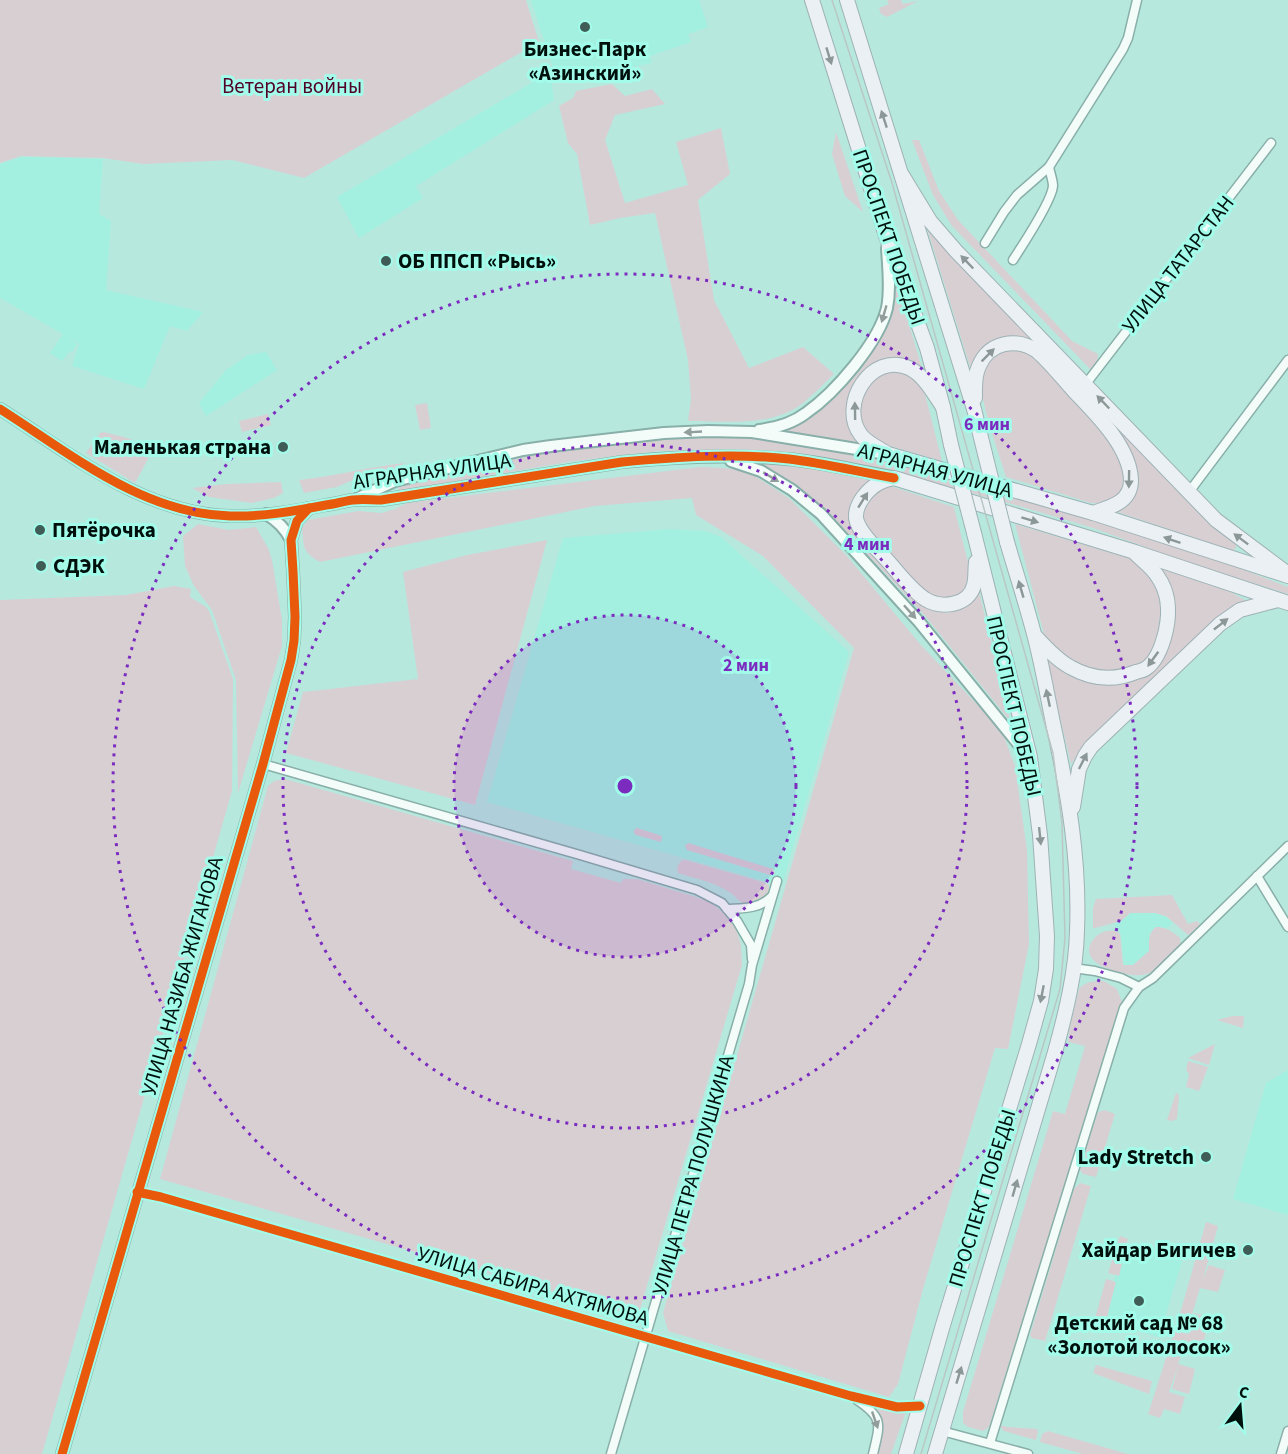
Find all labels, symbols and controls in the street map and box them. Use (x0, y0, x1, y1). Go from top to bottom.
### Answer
marker: Бизнес-Парк «Азинский» (578, 20, 592, 34)
place label: Бизнес-Парк «Азинский» (524, 34, 647, 88)
one-way arrow (825, 47, 835, 65)
park label: Ветеран войны (222, 71, 362, 101)
one-way arrow (879, 110, 888, 128)
street label: ПРОСПЕКТ ПОБЕДЫ (845, 145, 933, 329)
street label: УЛИЦА ТАТАРСТАН (1115, 189, 1241, 339)
place label: ОБ ППСП «Рысь» (398, 246, 556, 276)
marker: ОБ ППСП «Рысь» (379, 254, 393, 268)
one-way arrow (960, 255, 974, 270)
one-way arrow (879, 305, 888, 323)
one-way arrow (981, 348, 995, 362)
one-way arrow (1096, 396, 1110, 410)
one-way arrow (850, 401, 860, 420)
text: 6 мин (964, 412, 1010, 437)
one-way arrow (684, 427, 703, 436)
place label: Маленькая страна (94, 432, 271, 462)
street label: АГРАРНАЯ УЛИЦА (854, 435, 1016, 505)
marker: Маленькая страна (276, 440, 290, 454)
street label: АГРАРНАЯ УЛИЦА (351, 445, 513, 497)
one-way arrow (1124, 470, 1133, 489)
one-way arrow (763, 472, 780, 482)
one-way arrow (857, 492, 868, 509)
place label: Пятёрочка (52, 515, 156, 545)
one-way arrow (1021, 516, 1039, 525)
marker: Пятёрочка (33, 523, 47, 537)
text: 4 мин (844, 532, 890, 557)
one-way arrow (1234, 533, 1250, 545)
one-way arrow (1163, 534, 1181, 544)
place label: СДЭК (53, 551, 106, 581)
marker: СДЭК (34, 559, 48, 573)
one-way arrow (1016, 580, 1025, 598)
one-way arrow (903, 604, 916, 619)
street label: ПРОСПЕКТ ПОБЕДЫ (979, 613, 1049, 799)
one-way arrow (1213, 617, 1229, 630)
one-way arrow (1147, 650, 1159, 666)
text: 2 мин (723, 653, 769, 678)
one-way arrow (1043, 689, 1052, 708)
one-way arrow (1079, 752, 1088, 769)
centre of rings (615, 776, 635, 796)
one-way arrow (1035, 827, 1045, 846)
street label: УЛИЦА НАЗИБА ЖИГАНОВА (134, 853, 231, 1099)
one-way arrow (1037, 985, 1046, 1004)
street label: УЛИЦА ПЕТРА ПОЛУШКИНА (644, 1051, 742, 1299)
street label: ПРОСПЕКТ ПОБЕДЫ (941, 1105, 1023, 1291)
place label: Lady Stretch (1077, 1142, 1194, 1172)
marker: Lady Stretch (1199, 1150, 1213, 1164)
one-way arrow (1011, 1179, 1020, 1197)
place label: Хайдар Бигичев (1082, 1235, 1236, 1265)
street label: УЛИЦА САБИРА АХТЯМОВА (414, 1239, 653, 1334)
marker: Хайдар Бигичев (1241, 1243, 1255, 1257)
marker: Детский сад № 68 «Золотой колосок» (1132, 1294, 1146, 1308)
place label: Детский сад № 68 «Золотой колосок» (1048, 1308, 1230, 1362)
one-way arrow (954, 1366, 964, 1384)
north arrow (1210, 1376, 1270, 1436)
text: С (1236, 1381, 1251, 1404)
one-way arrow (871, 1411, 880, 1429)

